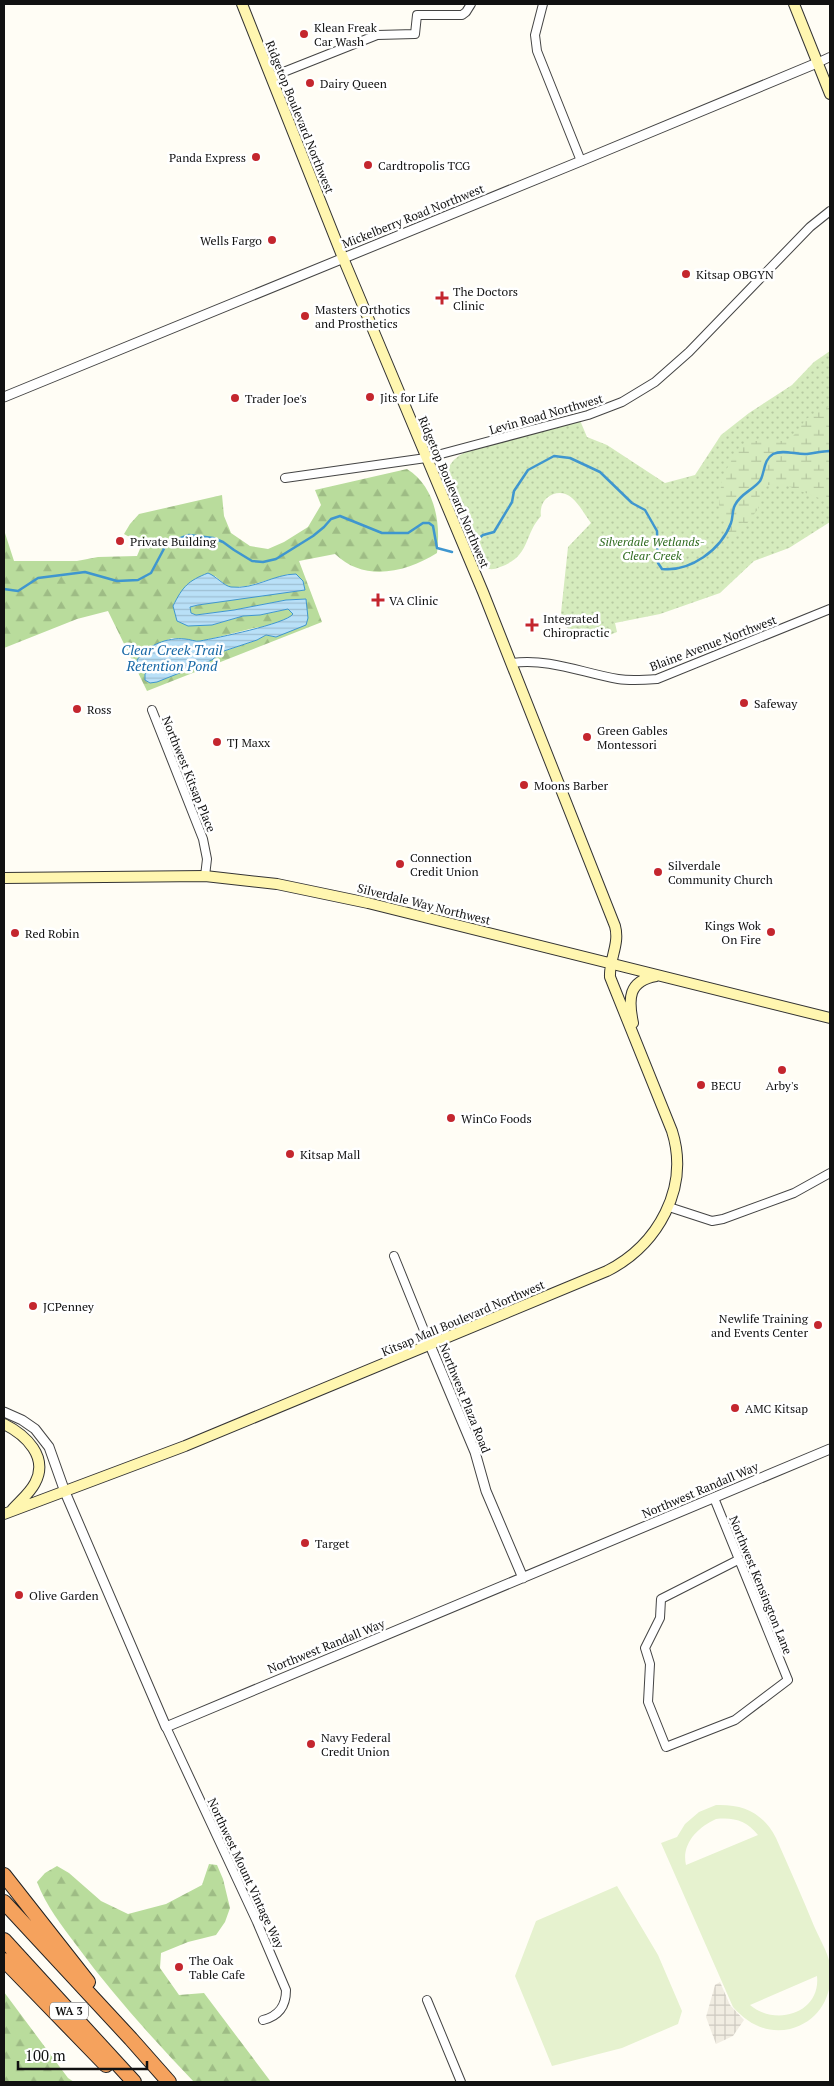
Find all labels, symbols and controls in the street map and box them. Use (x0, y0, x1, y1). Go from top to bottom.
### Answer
place label: Klean Freak Car Wash (314, 20, 378, 49)
marker: Klean Freak Car Wash (298, 28, 310, 40)
street label: Ridgetop Boulevard Northwest (262, 38, 338, 196)
place label: Dairy Queen (320, 76, 387, 91)
marker: Dairy Queen (304, 77, 316, 89)
place label: Panda Express (169, 150, 246, 165)
marker: Panda Express (250, 151, 262, 163)
place label: Cardtropolis TCG (378, 158, 471, 173)
marker: Cardtropolis TCG (362, 159, 374, 171)
street label: Mickelberry Road Northwest (340, 180, 487, 251)
place label: Wells Fargo (200, 233, 262, 248)
marker: Wells Fargo (266, 234, 278, 246)
place label: Kitsap OBGYN (696, 267, 774, 282)
marker: Kitsap OBGYN (680, 268, 692, 280)
place label: The Doctors Clinic (453, 284, 518, 313)
marker: The Doctors Clinic (435, 291, 449, 305)
place label: Masters Orthotics and Prosthetics (315, 302, 410, 331)
marker: Masters Orthotics and Prosthetics (299, 310, 311, 322)
place label: Jits for Life (380, 390, 438, 405)
street label: Levin Road Northwest (487, 390, 605, 437)
place label: Trader Joe's (245, 391, 307, 406)
marker: Jits for Life (364, 391, 376, 403)
marker: Trader Joe's (229, 392, 241, 404)
street label: Ridgetop Boulevard Northwest (415, 414, 493, 571)
place label: Private Building (130, 534, 217, 549)
park label: Silverdale Wetlands- Clear Creek (599, 534, 705, 563)
marker: Private Building (114, 535, 126, 547)
marker: VA Clinic (371, 593, 385, 607)
place label: VA Clinic (389, 593, 439, 608)
place label: Integrated Chiropractic (543, 611, 610, 640)
street label: Blaine Avenue Northwest (648, 612, 779, 674)
marker: Integrated Chiropractic (525, 618, 539, 632)
water label: Clear Creek Trail Retention Pond (121, 640, 223, 675)
place label: Safeway (754, 696, 798, 711)
marker: Safeway (738, 697, 750, 709)
place label: Ross (87, 702, 111, 717)
marker: Ross (71, 703, 83, 715)
street label: Northwest Kitsap Place (159, 714, 219, 834)
place label: Green Gables Montessori (597, 723, 668, 752)
marker: Green Gables Montessori (581, 731, 593, 743)
place label: TJ Maxx (227, 735, 271, 750)
marker: TJ Maxx (211, 736, 223, 748)
place label: Moons Barber (534, 778, 609, 793)
marker: Moons Barber (518, 779, 530, 791)
place label: Connection Credit Union (410, 850, 479, 879)
marker: Connection Credit Union (394, 858, 406, 870)
place label: Silverdale Community Church (668, 858, 773, 887)
marker: Silverdale Community Church (652, 866, 664, 878)
street label: Silverdale Way Northwest (356, 880, 493, 928)
place label: Kings Wok On Fire (705, 918, 762, 947)
place label: Red Robin (25, 926, 79, 941)
marker: Kings Wok On Fire (765, 926, 777, 938)
marker: Red Robin (9, 927, 21, 939)
marker: Arby's (776, 1064, 788, 1076)
place label: BECU (711, 1078, 741, 1093)
place label: Arby's (766, 1078, 798, 1093)
marker: BECU (695, 1079, 707, 1091)
place label: WinCo Foods (461, 1111, 532, 1126)
marker: WinCo Foods (445, 1112, 457, 1124)
place label: Kitsap Mall (300, 1147, 361, 1162)
marker: Kitsap Mall (284, 1148, 296, 1160)
street label: Kitsap Mall Boulevard Northwest (379, 1277, 547, 1359)
place label: JCPenney (43, 1299, 95, 1314)
marker: JCPenney (27, 1300, 39, 1312)
place label: Newlife Training and Events Center (711, 1311, 809, 1340)
marker: Newlife Training and Events Center (812, 1319, 824, 1331)
street label: Northwest Plaza Road (436, 1341, 494, 1455)
place label: AMC Kitsap (745, 1401, 808, 1416)
marker: AMC Kitsap (729, 1402, 741, 1414)
street label: Northwest Randall Way (640, 1458, 761, 1521)
street label: Northwest Kensington Lane (726, 1513, 796, 1657)
place label: Target (315, 1536, 350, 1551)
marker: Target (299, 1537, 311, 1549)
place label: Olive Garden (29, 1588, 99, 1603)
marker: Olive Garden (13, 1589, 25, 1601)
street label: Northwest Randall Way (265, 1615, 388, 1676)
place label: Navy Federal Credit Union (321, 1730, 391, 1759)
marker: Navy Federal Credit Union (305, 1738, 317, 1750)
street label: Northwest Mount Vintage Way (205, 1795, 288, 1951)
place label: The Oak Table Cafe (189, 1953, 245, 1982)
marker: The Oak Table Cafe (173, 1961, 185, 1973)
road number: WA 3 (50, 2002, 88, 2020)
scale bar (18, 2038, 146, 2070)
text: 100 m (25, 2045, 66, 2065)

